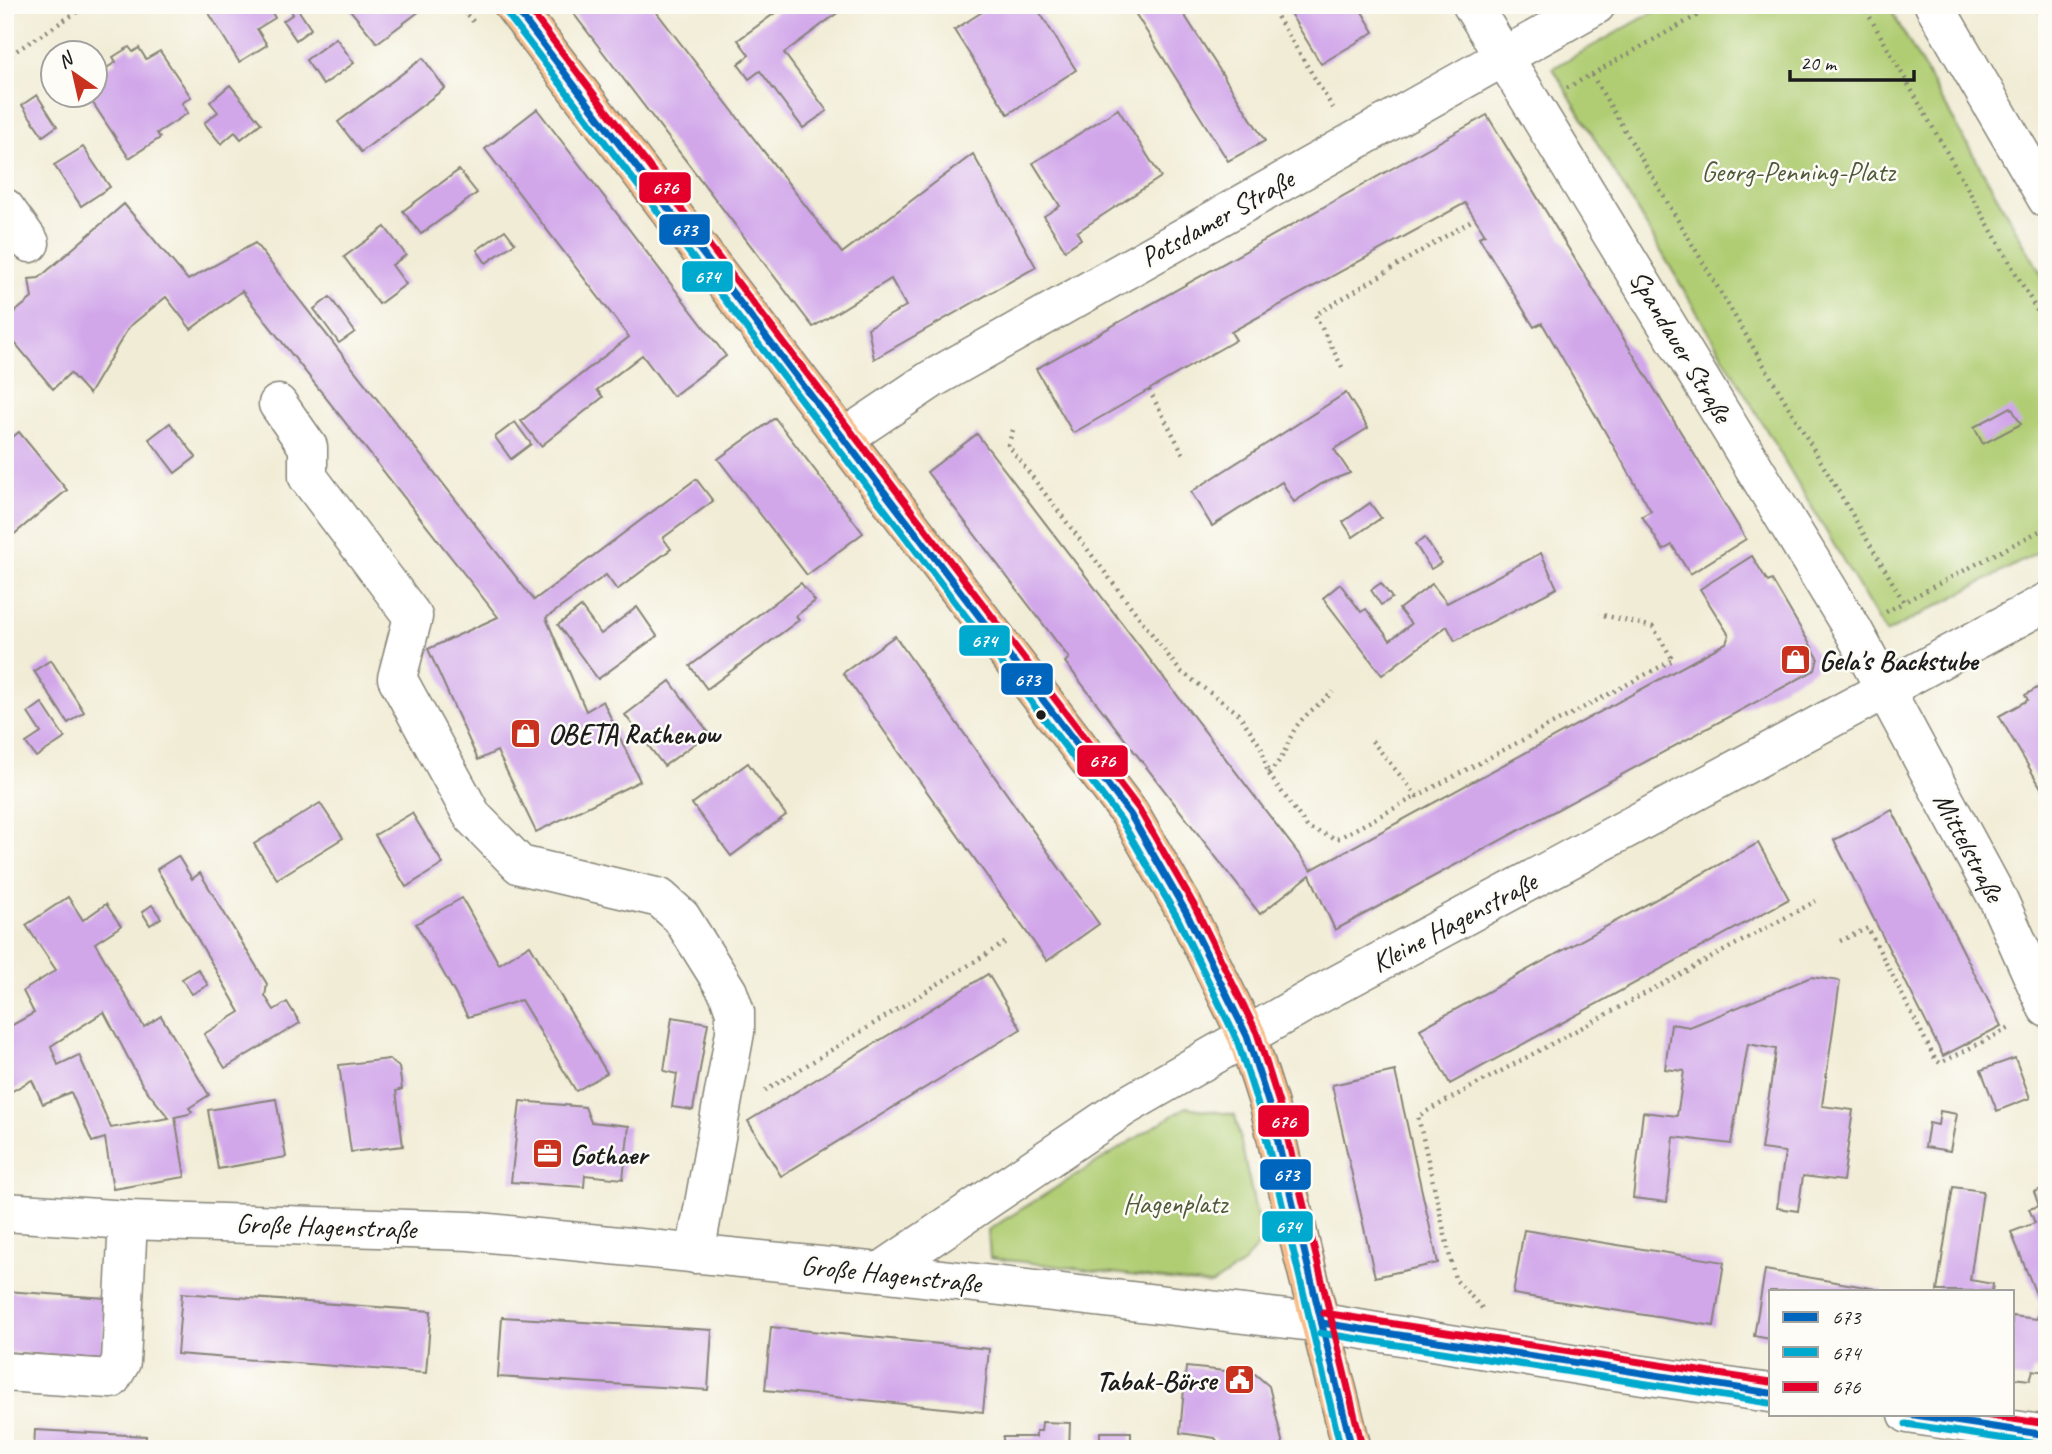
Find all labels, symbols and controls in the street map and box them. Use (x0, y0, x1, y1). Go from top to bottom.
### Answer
north arrow (38, 38, 108, 108)
scale bar (1790, 38, 1914, 82)
text: N (53, 46, 79, 74)
text: 20 m (1800, 50, 1838, 76)
park label: Georg-Penning-Platz (1701, 154, 1897, 189)
street label: Potsdamer Straße (1134, 161, 1301, 275)
line badge: 676 (638, 171, 692, 204)
text: 676 (652, 176, 680, 200)
line badge: 673 (658, 213, 711, 246)
text: 673 (671, 218, 699, 242)
line badge: 674 (681, 260, 734, 293)
street label: Spandauer Straße (1622, 263, 1741, 430)
text: 674 (694, 265, 722, 289)
line badge: 674 (958, 624, 1011, 657)
text: 674 (971, 629, 999, 653)
shop icon: Gela's Backstube (1779, 643, 1813, 677)
place label: Gela's Backstube (1819, 643, 1980, 678)
line badge: 673 (1000, 662, 1054, 696)
text: 673 (1014, 668, 1042, 692)
unlabelled marker (1034, 708, 1048, 722)
shop icon: OBETA Rathenow (508, 716, 542, 750)
place label: OBETA Rathenow (548, 716, 722, 751)
line badge: 676 (1076, 744, 1129, 778)
text: 676 (1089, 749, 1117, 773)
street label: Mittelstraße (1926, 786, 2013, 909)
street label: Kleine Hagenstraße (1365, 863, 1544, 980)
line badge: 676 (1257, 1104, 1310, 1138)
text: 676 (1270, 1110, 1298, 1134)
office icon: Gothaer (530, 1137, 564, 1171)
place label: Gothaer (570, 1137, 650, 1172)
line badge: 673 (1259, 1158, 1312, 1191)
text: 673 (1273, 1163, 1301, 1187)
park label: Hagenplatz (1123, 1186, 1229, 1221)
street label: Große Hagenstraße (235, 1205, 419, 1247)
line badge: 674 (1261, 1210, 1314, 1243)
text: 674 (1275, 1215, 1303, 1239)
street label: Große Hagenstraße (799, 1247, 985, 1301)
legend (1769, 1290, 2014, 1416)
text: 673 (1832, 1304, 1862, 1330)
text: 674 (1832, 1340, 1863, 1366)
place label: Tabak-Börse (1096, 1363, 1219, 1398)
public building icon: Tabak-Börse (1222, 1363, 1256, 1397)
text: 676 (1832, 1374, 1861, 1400)

